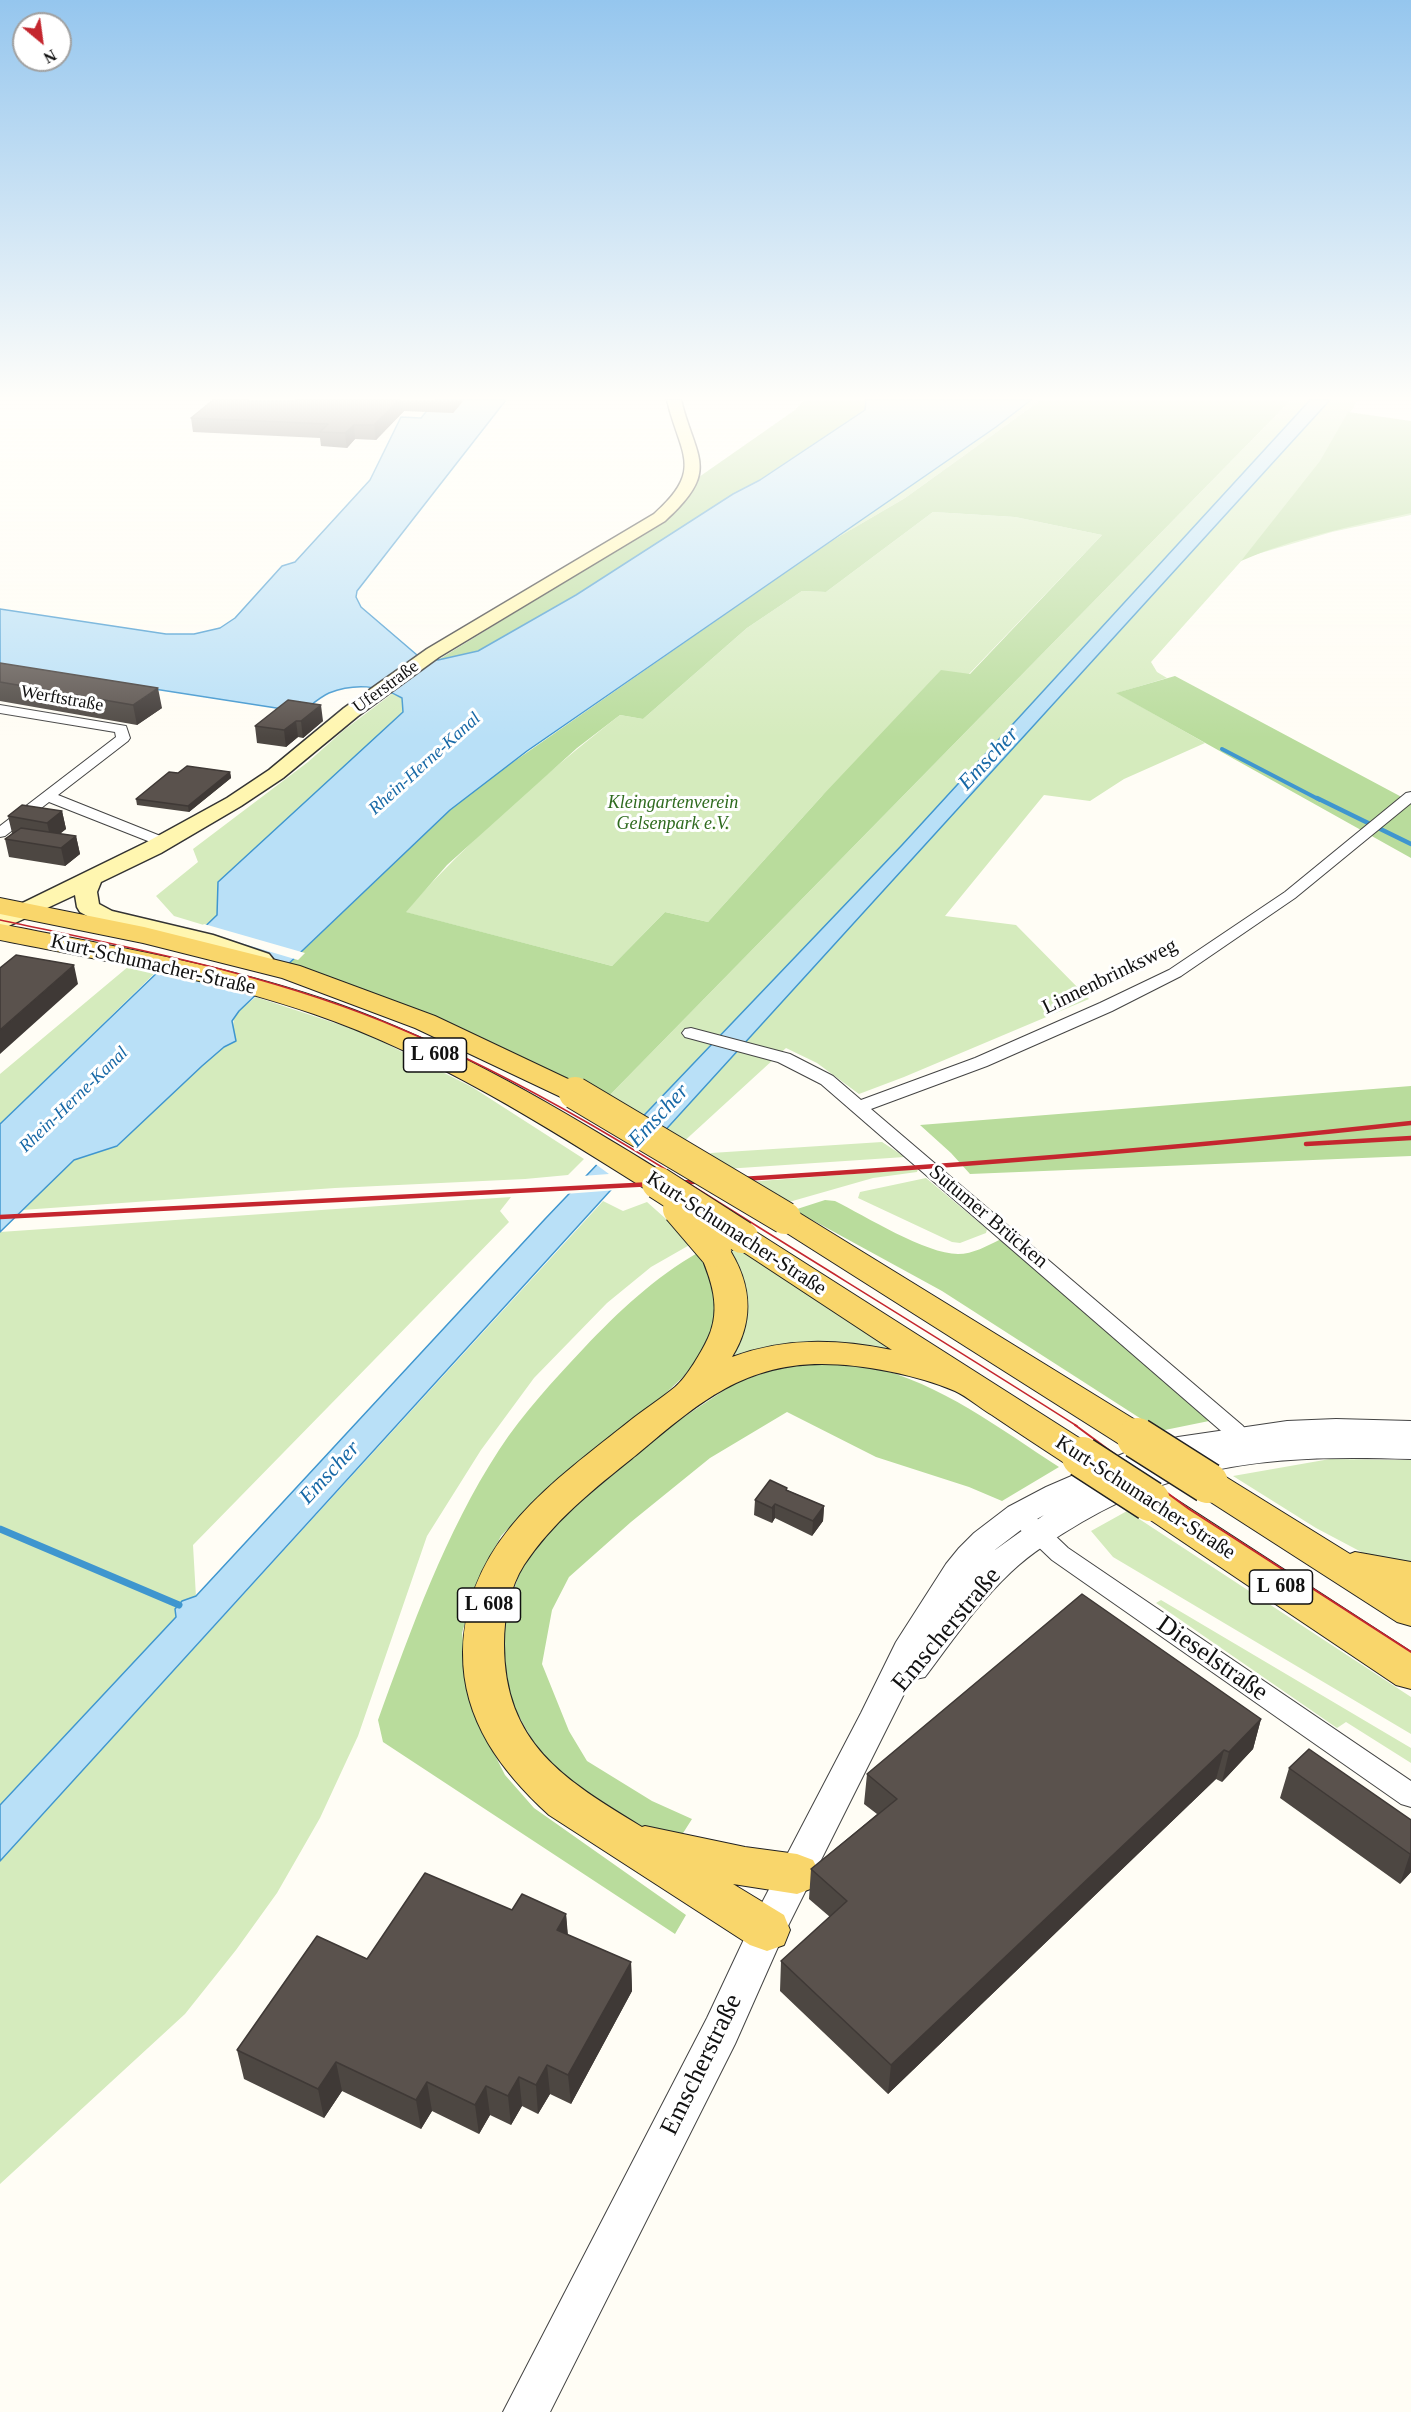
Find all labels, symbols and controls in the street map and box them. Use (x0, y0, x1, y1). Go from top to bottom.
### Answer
north arrow (12, 12, 72, 72)
text: N (41, 46, 59, 67)
street label: Uferstraße (349, 656, 423, 718)
street label: Werftstraße (19, 681, 105, 717)
water label: Rhein-Herne-Kanal (365, 708, 485, 820)
water label: Emscher (953, 722, 1025, 796)
park label: Kleingartenverein Gelsenpark e.V. (608, 792, 738, 834)
street label: Kurt-Schumacher-Straße (48, 929, 258, 1001)
street label: Linnenbrinksweg (1038, 933, 1182, 1021)
road number: L 608 (404, 1038, 466, 1072)
water label: Rhein-Herne-Kanal (15, 1043, 133, 1157)
water label: Emscher (623, 1079, 695, 1153)
street label: Sutumer Brücken (923, 1160, 1053, 1274)
street label: Kurt-Schumacher-Straße (641, 1166, 831, 1302)
street label: Kurt-Schumacher-Straße (1050, 1430, 1240, 1566)
water label: Emscher (294, 1436, 366, 1510)
street label: Emscherstraße (886, 1561, 1008, 1699)
road number: L 608 (1250, 1570, 1312, 1604)
road number: L 608 (458, 1588, 520, 1622)
street label: Dieselstraße (1150, 1609, 1274, 1709)
street label: Emscherstraße (654, 1989, 750, 2141)

